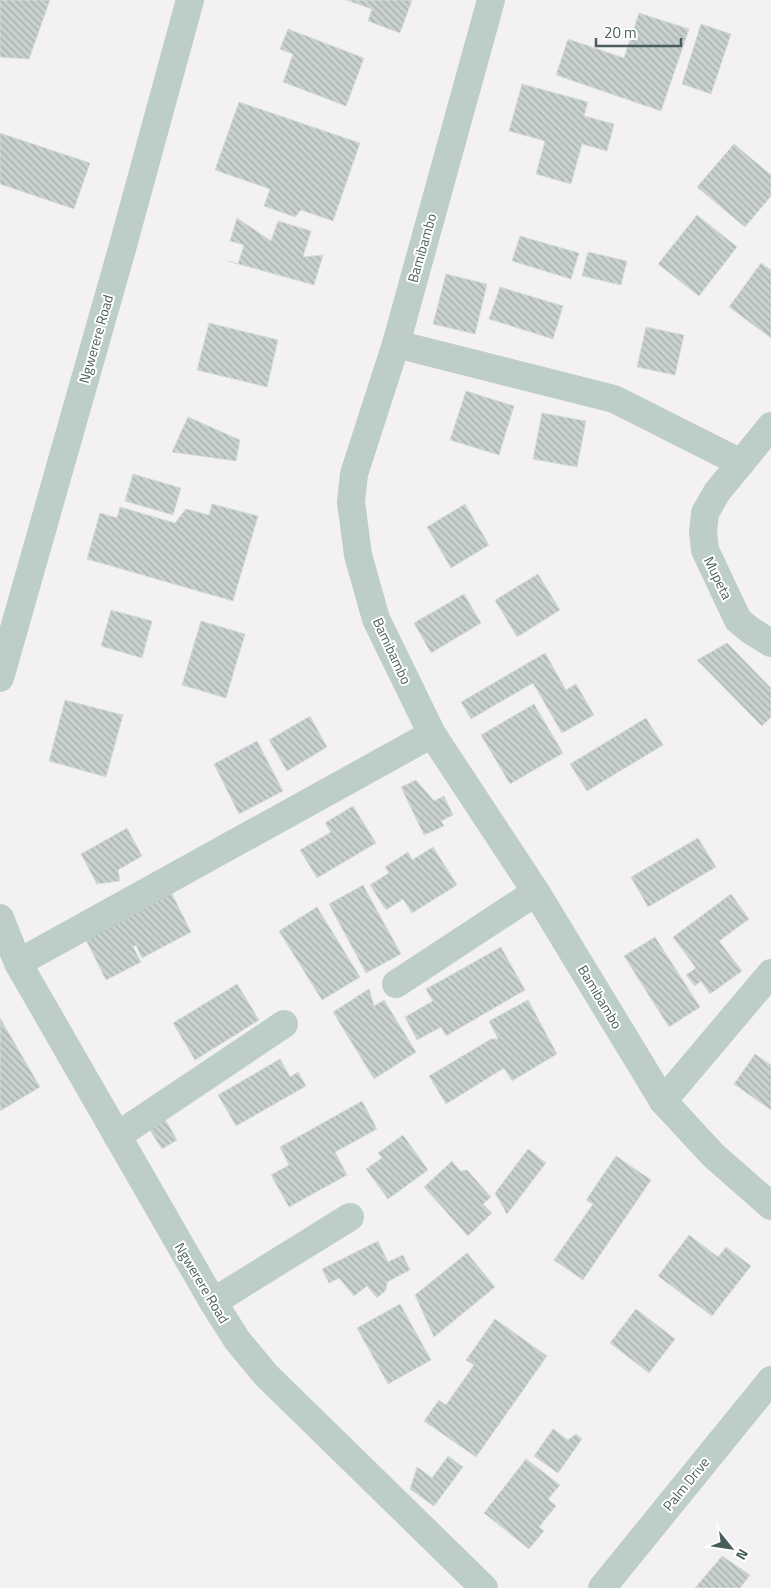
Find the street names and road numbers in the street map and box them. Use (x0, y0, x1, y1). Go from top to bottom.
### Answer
street label: Bamibambo (402, 211, 441, 285)
street label: Ngwerere Road (73, 292, 118, 386)
street label: Mupeta (699, 553, 738, 603)
street label: Bamibambo (368, 614, 417, 688)
street label: Bamibambo (573, 961, 628, 1033)
street label: Ngwerere Road (170, 1238, 235, 1327)
street label: Palm Drive (657, 1452, 714, 1515)

